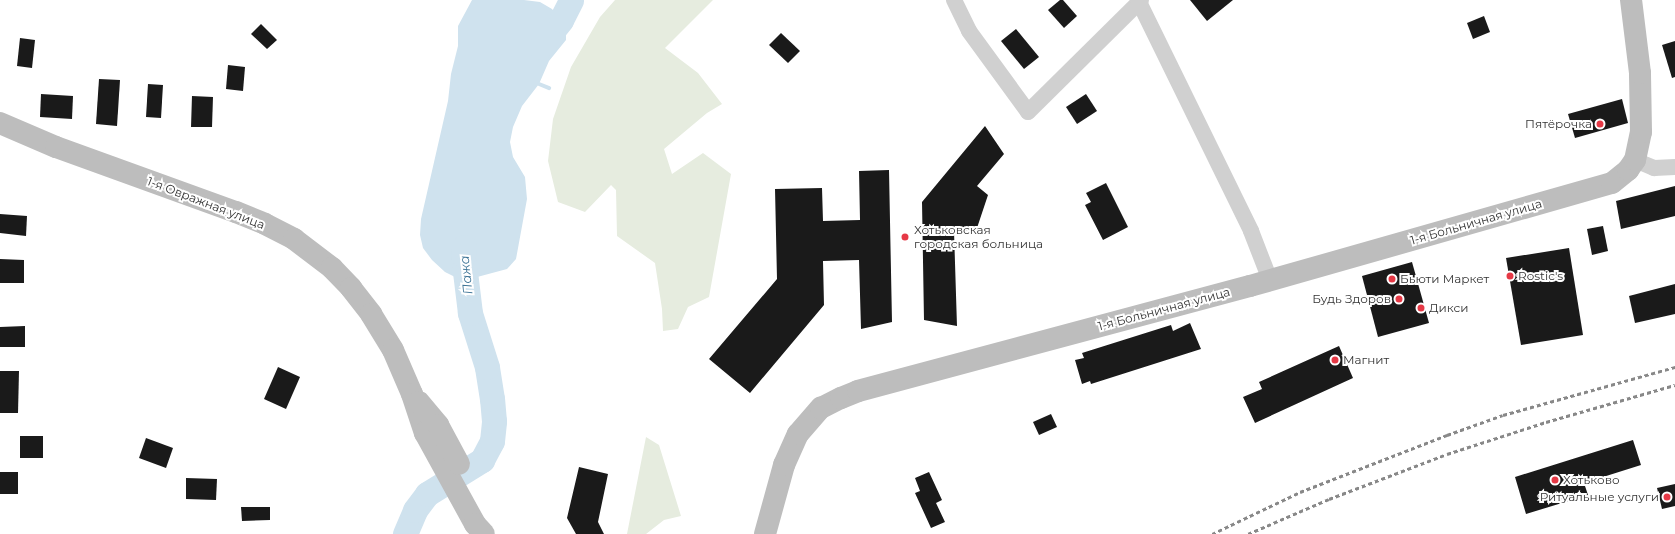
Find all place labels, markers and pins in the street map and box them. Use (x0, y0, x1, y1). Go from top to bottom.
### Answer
place label: Пятёрочка (1525, 117, 1592, 131)
marker: Пятёрочка (1595, 119, 1605, 129)
place label: Хотьковская городская больница (914, 223, 1043, 251)
marker: Хотьковская городская больница (899, 231, 911, 243)
place label: Rostic's (1518, 269, 1563, 283)
marker: Rostic's (1505, 271, 1515, 281)
place label: Бьюти Маркет (1400, 272, 1489, 286)
marker: Бьюти Маркет (1387, 274, 1397, 284)
place label: Будь Здоров (1312, 292, 1391, 306)
marker: Будь Здоров (1394, 294, 1404, 304)
place label: Дикси (1429, 301, 1469, 315)
marker: Дикси (1416, 303, 1426, 313)
place label: Магнит (1343, 353, 1389, 367)
marker: Магнит (1330, 355, 1340, 365)
place label: Хотьково (1563, 473, 1620, 487)
marker: Хотьково (1550, 475, 1560, 485)
place label: Ритуальные услуги (1540, 490, 1659, 504)
marker: Ритуальные услуги (1662, 492, 1672, 502)

